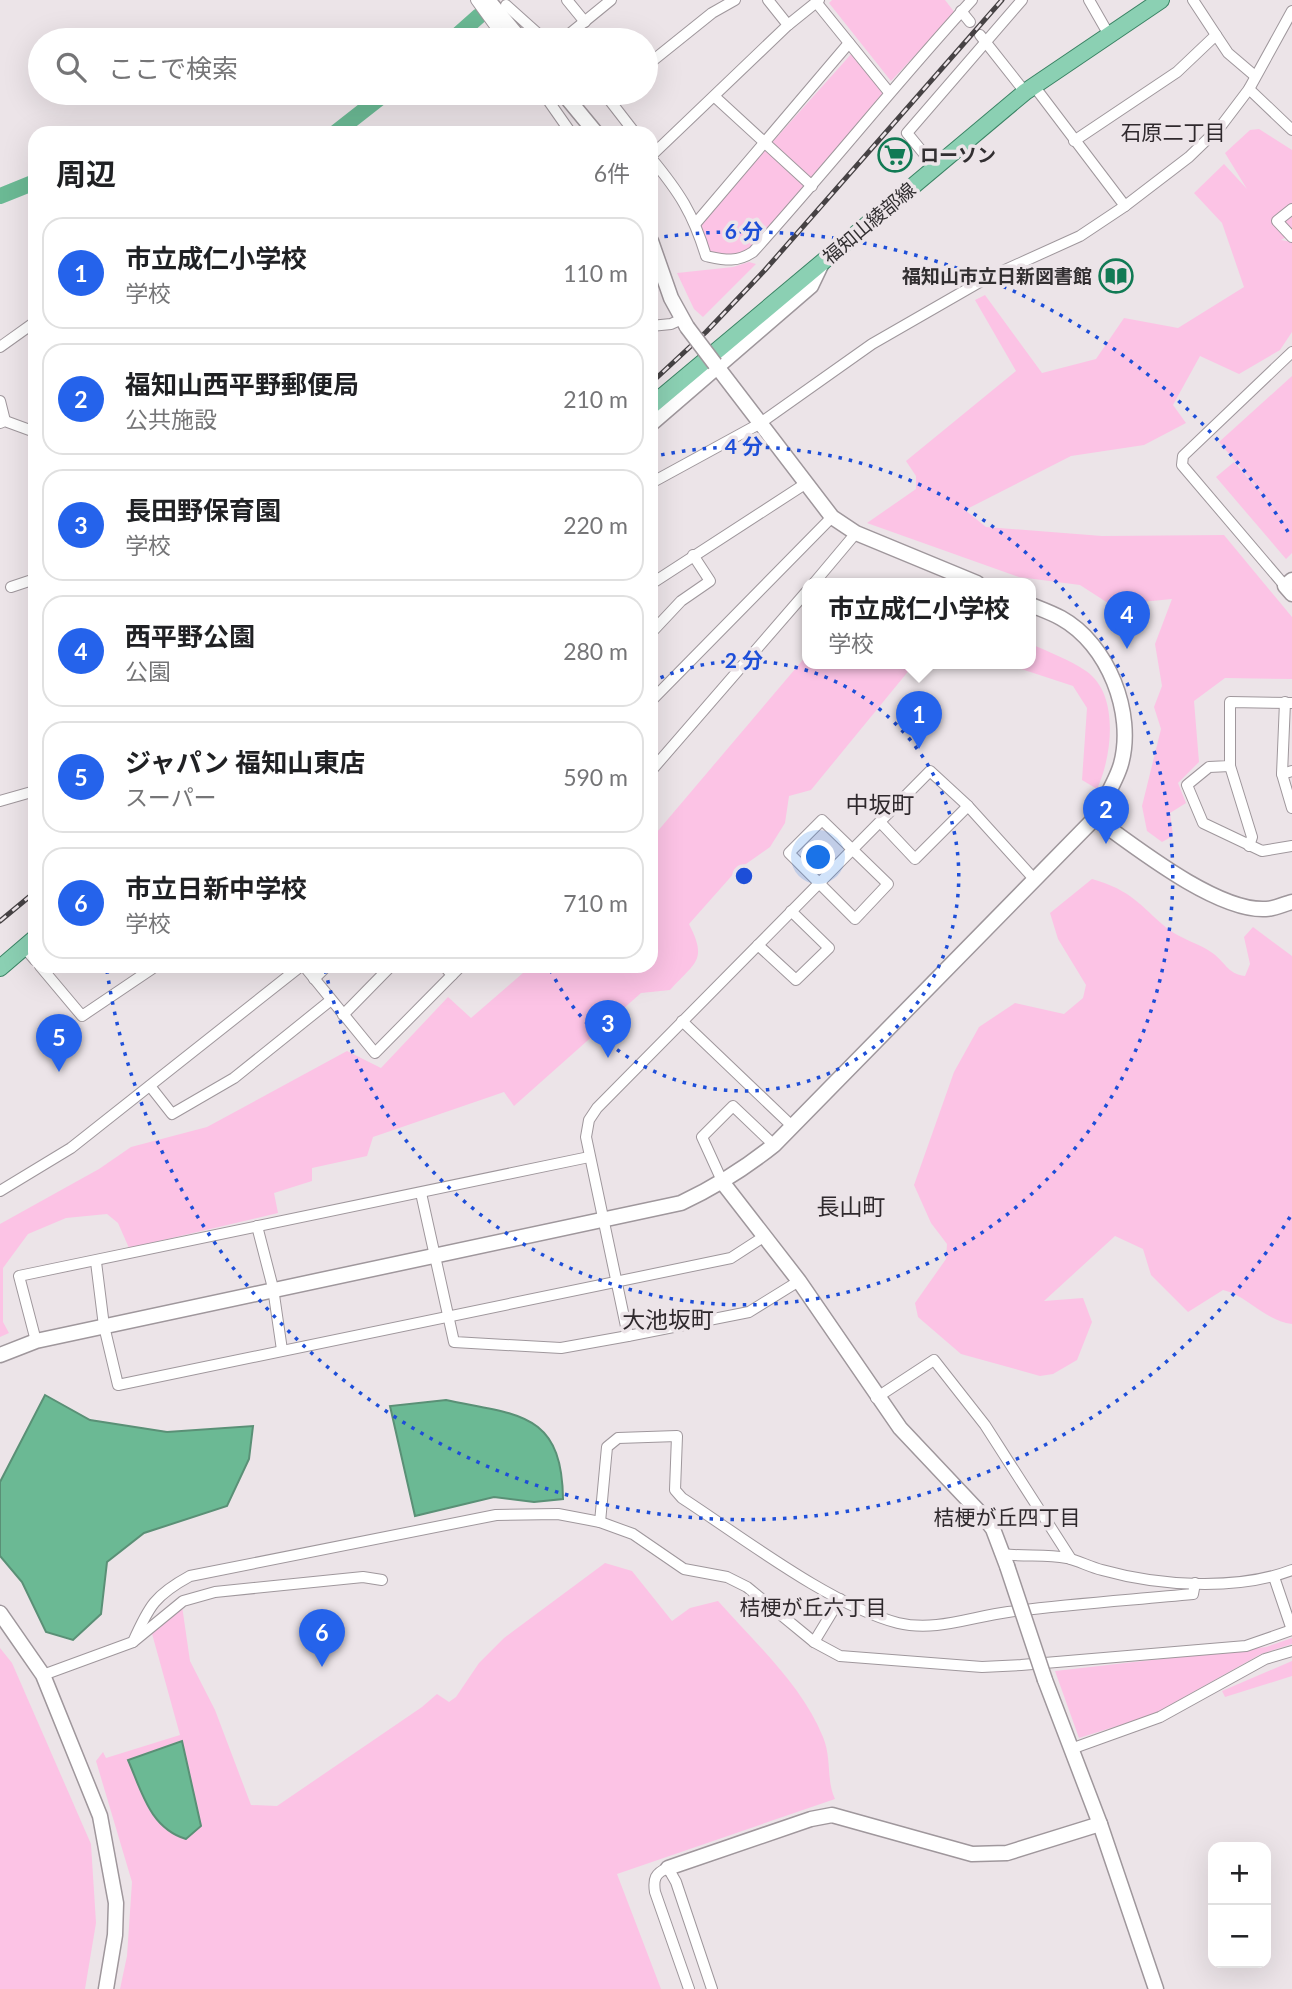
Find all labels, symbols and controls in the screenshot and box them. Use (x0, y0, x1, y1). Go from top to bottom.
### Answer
search box (28, 28, 658, 105)
icon: search (52, 48, 90, 86)
text: ここで検索 (108, 52, 238, 84)
district label: 石原二丁目 (1121, 119, 1226, 144)
supermarket icon: ローソン (876, 136, 914, 174)
place label: ローソン (920, 143, 996, 166)
text: 周辺 (56, 155, 116, 191)
text: 6件 (594, 159, 630, 187)
street label: 福知山綾部線 (818, 177, 920, 268)
text: 6 分 (725, 218, 763, 243)
text: 市立成仁小学校 (125, 242, 307, 274)
library icon: 福知山市立日新図書館 (1097, 257, 1135, 295)
text: 1 (74, 259, 88, 287)
text: 110 m (563, 259, 628, 287)
place label: 福知山市立日新図書館 (902, 264, 1092, 287)
text: 学校 (125, 279, 171, 307)
text: 福知山西平野郵便局 (125, 368, 359, 400)
text: 2 (74, 385, 88, 413)
text: 210 m (563, 385, 628, 413)
text: 公共施設 (125, 405, 217, 433)
text: 4 分 (725, 433, 763, 458)
text: 長田野保育園 (125, 494, 281, 526)
text: 3 (74, 511, 88, 539)
text: 220 m (563, 511, 628, 539)
text: 学校 (125, 531, 171, 559)
popup (802, 578, 1036, 669)
pin: 4 (1104, 591, 1150, 649)
text: 市立成仁小学校 (828, 592, 1010, 624)
text: 西平野公園 (125, 620, 255, 652)
text: 学校 (828, 629, 874, 657)
text: 4 (74, 637, 88, 665)
text: 280 m (563, 637, 628, 665)
text: 2 分 (725, 647, 763, 672)
text: 公園 (125, 657, 171, 685)
pin: 1 (896, 691, 942, 749)
text: ジャパン 福知山東店 (125, 746, 365, 778)
text: 5 (74, 763, 88, 791)
text: 590 m (563, 763, 628, 791)
text: スーパー (125, 783, 217, 811)
pin: 2 (1083, 786, 1129, 844)
district label: 中坂町 (846, 790, 915, 818)
your location (801, 840, 835, 874)
centre of rings (732, 864, 756, 888)
text: 市立日新中学校 (125, 872, 307, 904)
text: 6 (74, 889, 88, 917)
text: 710 m (563, 889, 628, 917)
text: 学校 (125, 909, 171, 937)
pin: 3 (585, 1000, 631, 1058)
pin: 5 (36, 1014, 82, 1072)
district label: 長山町 (817, 1192, 886, 1220)
district label: 大池坂町 (622, 1305, 714, 1333)
district label: 桔梗が丘四丁目 (934, 1504, 1081, 1529)
district label: 桔梗が丘六丁目 (740, 1594, 887, 1619)
pin: 6 (299, 1609, 345, 1667)
map controls (1208, 1842, 1271, 1968)
button: + (1208, 1842, 1271, 1905)
button: − (1208, 1905, 1271, 1968)

